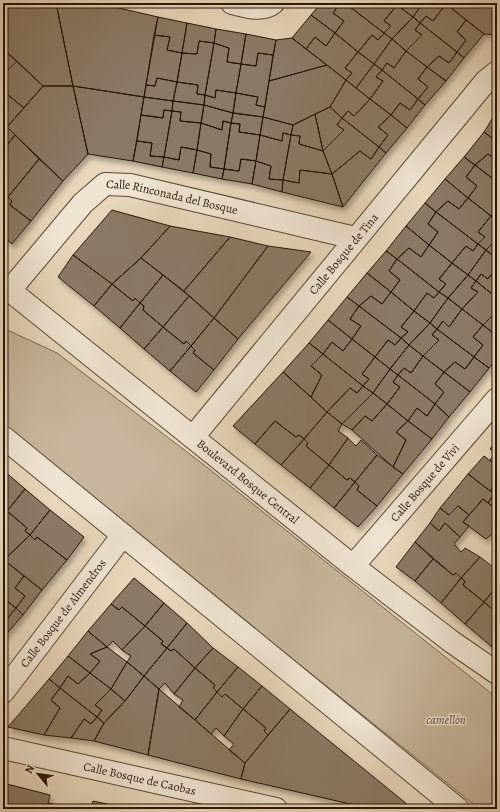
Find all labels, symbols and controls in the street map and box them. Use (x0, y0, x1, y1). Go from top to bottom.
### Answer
street label: Calle Rinconada del Bosque (106, 176, 240, 218)
street label: Calle Bosque de Tina (305, 210, 382, 298)
street label: Boulevard Bosque Central (194, 436, 302, 527)
street label: Calle Bosque de Vivi (387, 440, 463, 525)
street label: Calle Bosque de Almendros (16, 556, 110, 671)
park label: camellón (426, 712, 466, 728)
north arrow (18, 754, 58, 794)
street label: Calle Bosque de Caobas (82, 758, 198, 799)
text: N (21, 762, 38, 777)

